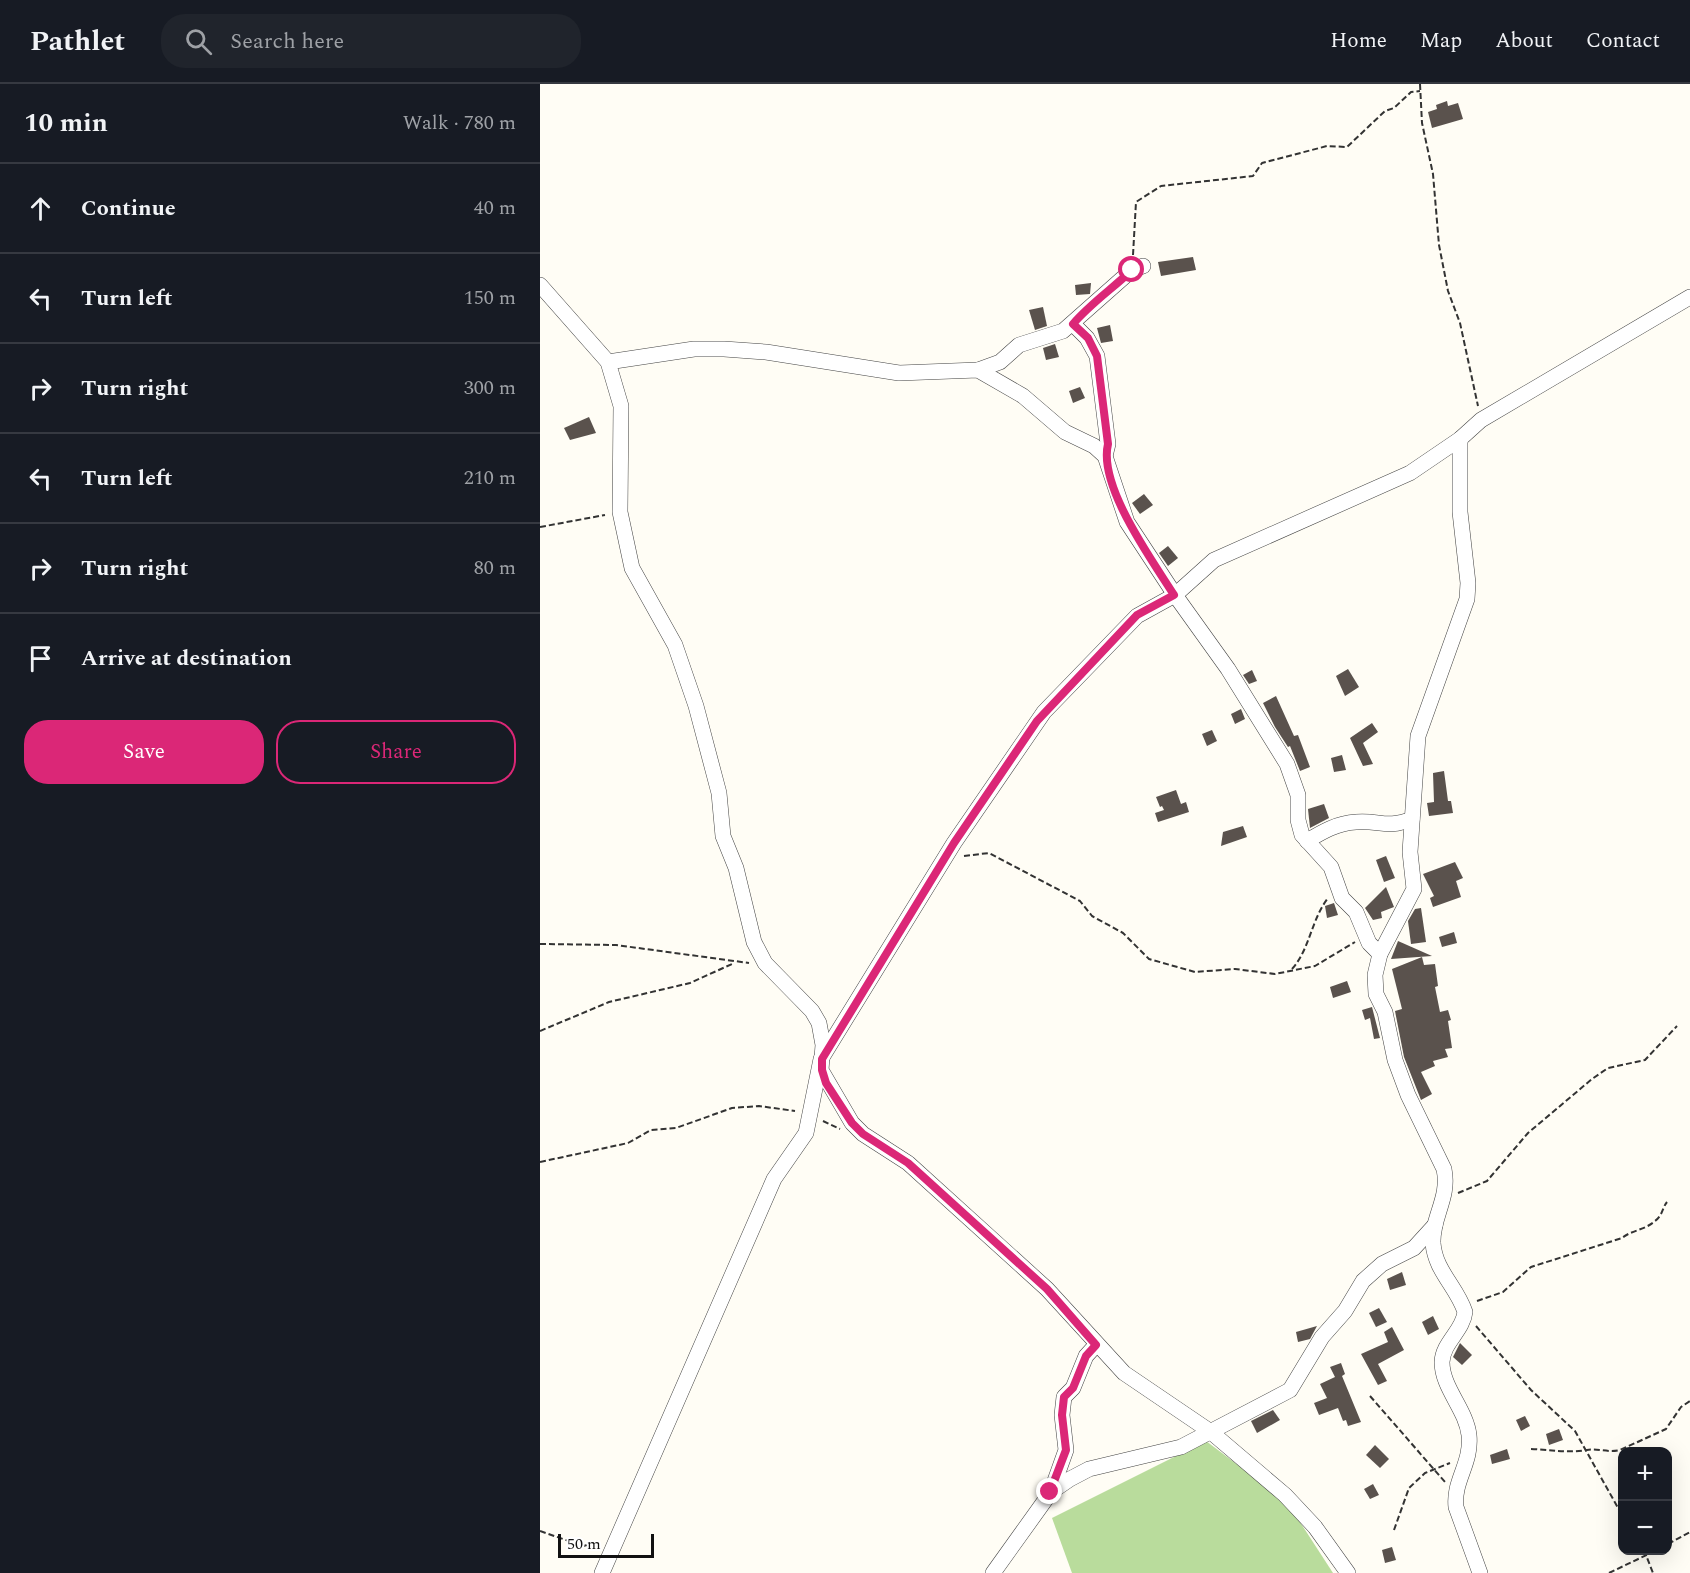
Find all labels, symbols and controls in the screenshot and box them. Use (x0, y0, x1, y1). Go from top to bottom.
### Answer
search box (161, 14, 581, 68)
text: Pathlet (30, 20, 125, 63)
icon: search (182, 25, 215, 58)
text: Search here (230, 25, 344, 58)
text: Home (1330, 25, 1387, 57)
text: Map (1420, 25, 1462, 57)
text: About (1495, 25, 1553, 57)
text: Contact (1586, 25, 1660, 57)
text: 10 min (24, 103, 108, 143)
text: Walk · 780 m (403, 108, 516, 138)
icon: ahead (24, 192, 57, 225)
text: Continue (81, 192, 176, 225)
text: 40 m (474, 193, 516, 223)
route start (1118, 256, 1144, 282)
icon: left (24, 282, 57, 315)
text: Turn left (81, 282, 173, 315)
text: 150 m (464, 283, 516, 313)
icon: right (24, 372, 57, 405)
text: Turn right (81, 372, 188, 405)
text: 300 m (464, 373, 516, 403)
icon: left (24, 462, 57, 495)
text: Turn left (81, 462, 173, 495)
text: 210 m (464, 463, 516, 493)
icon: right (24, 552, 57, 585)
text: Turn right (81, 552, 188, 585)
text: 80 m (474, 553, 516, 583)
icon: arrive (24, 642, 57, 675)
text: Arrive at destination (81, 642, 292, 675)
button: Save (24, 720, 264, 784)
button: Share (276, 720, 516, 784)
map controls (1618, 1447, 1672, 1555)
button: + (1618, 1447, 1672, 1501)
route end (1036, 1478, 1062, 1504)
button: − (1618, 1501, 1672, 1555)
scale bar (558, 1531, 654, 1558)
text: 50 m (567, 1532, 601, 1556)

